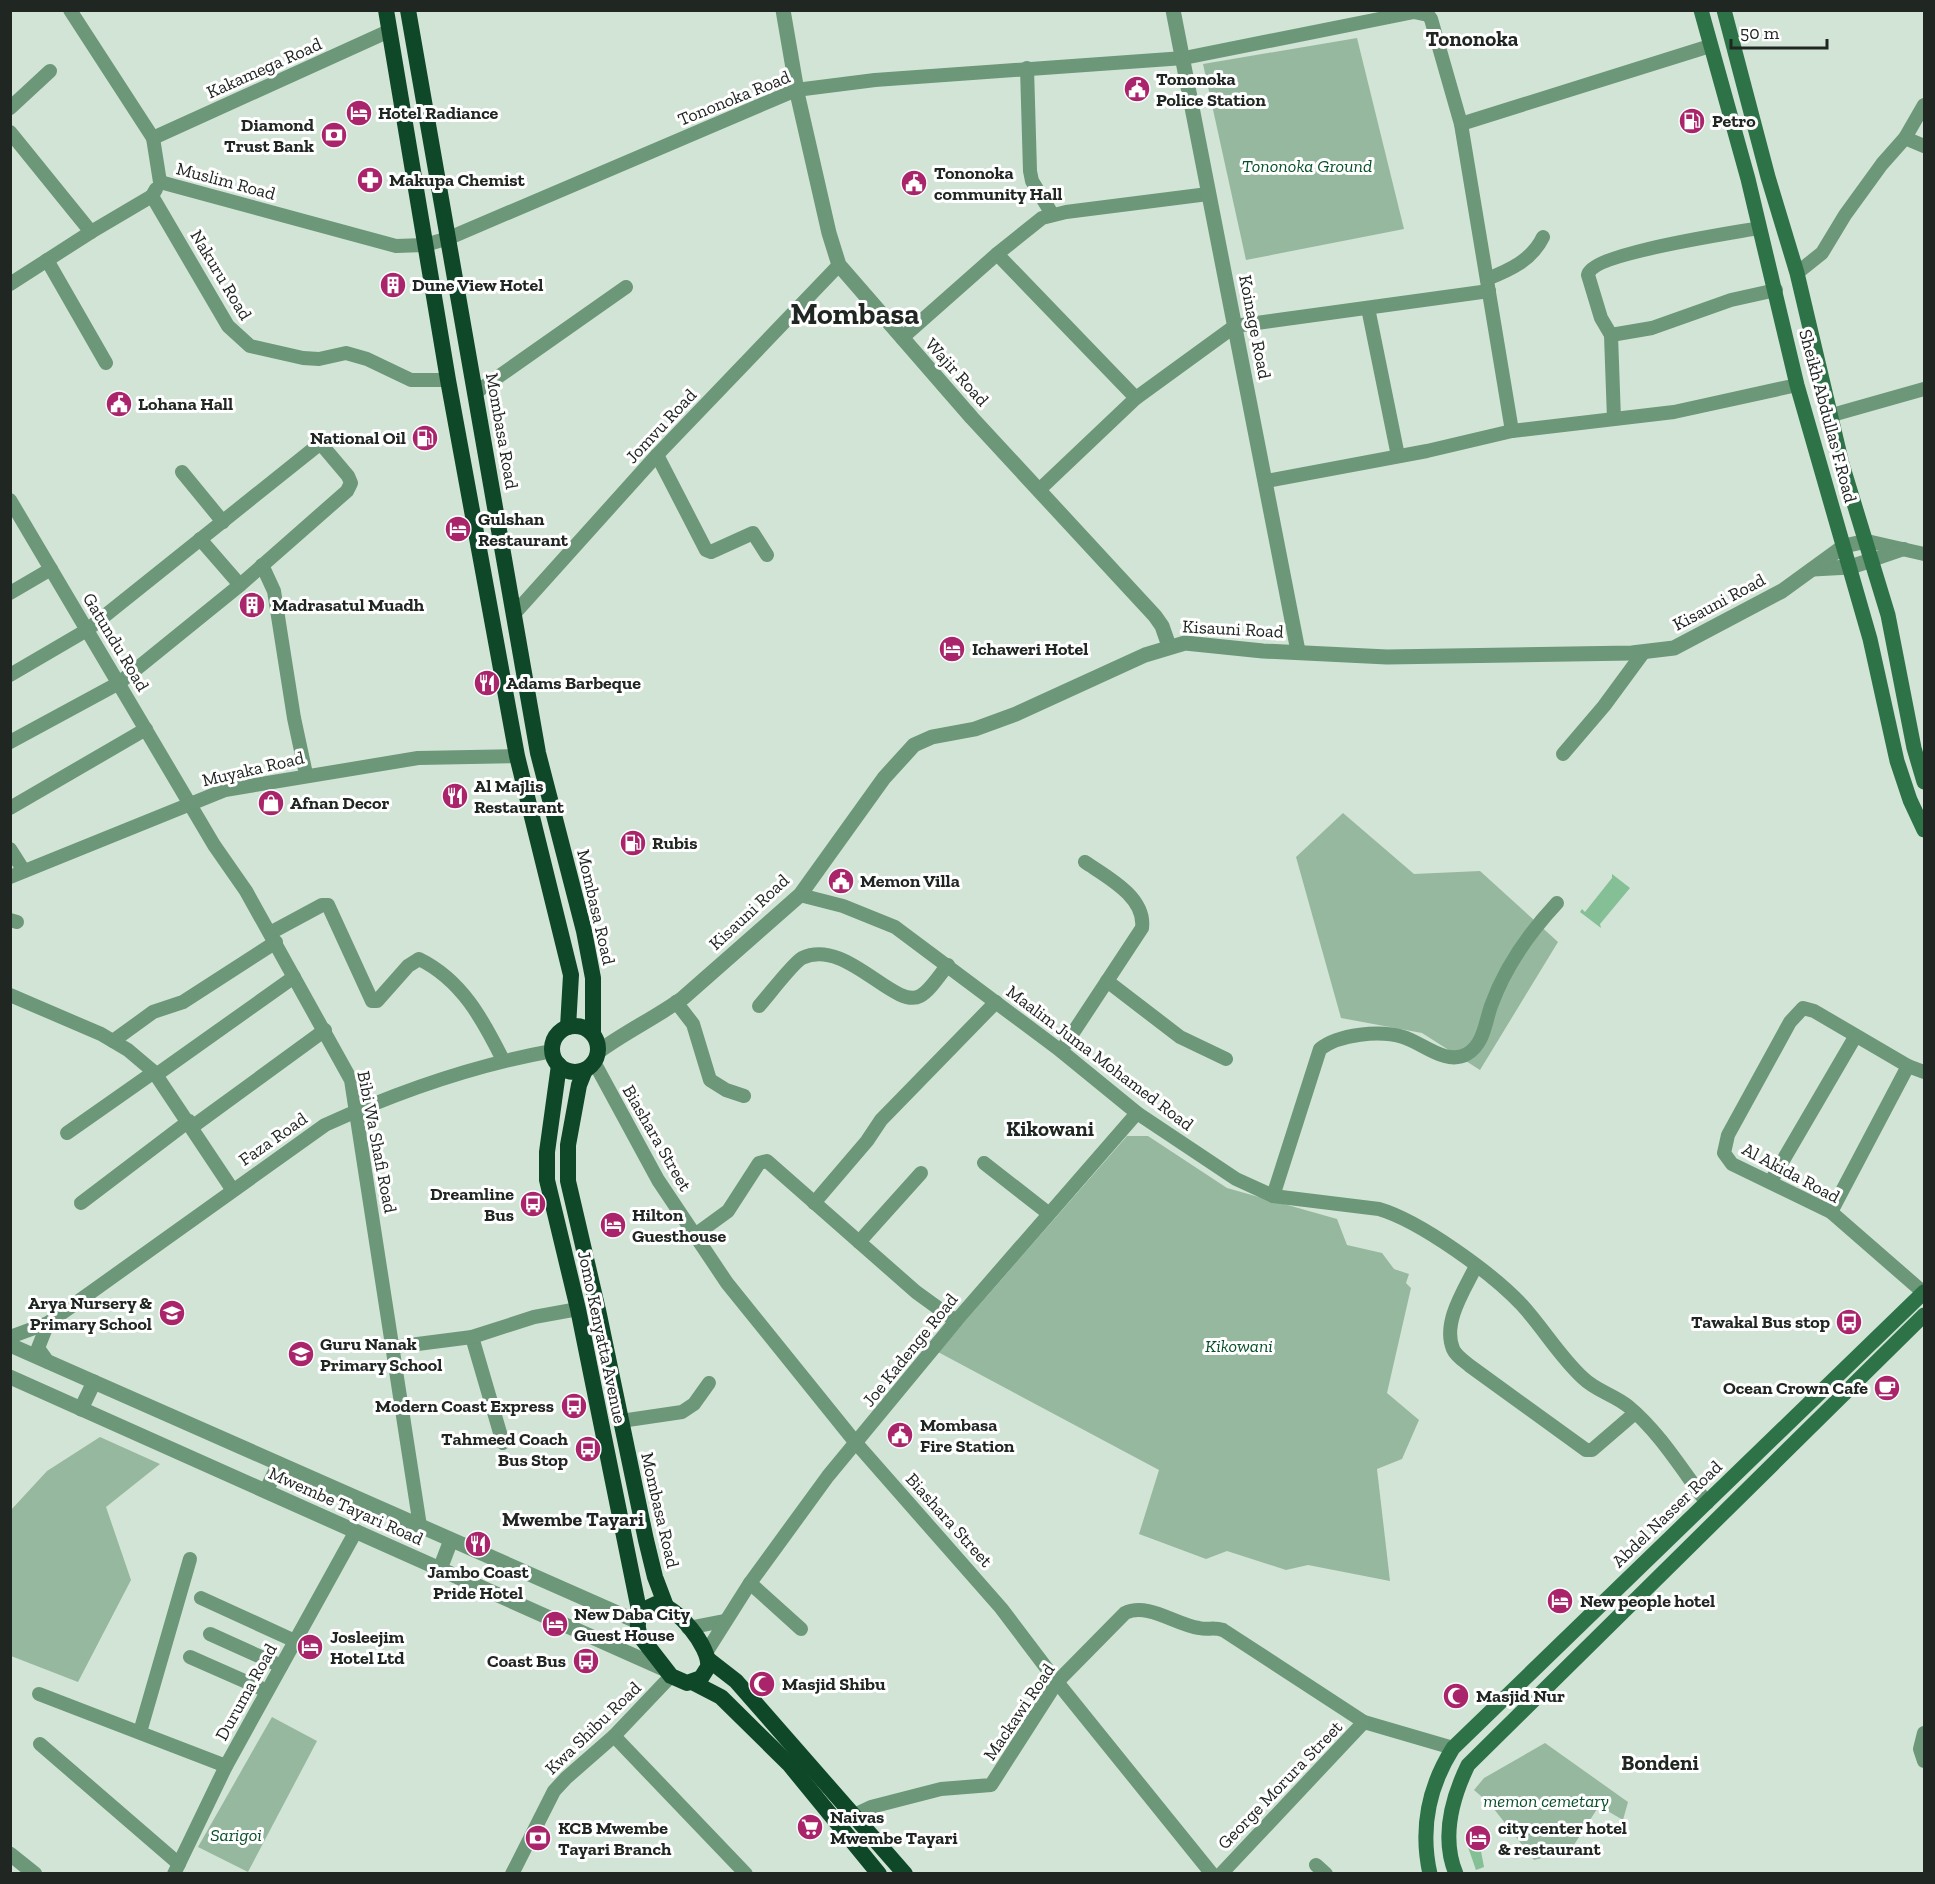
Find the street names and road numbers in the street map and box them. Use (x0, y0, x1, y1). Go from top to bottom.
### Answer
street label: Kakamega Road (203, 33, 325, 103)
street label: Tononoka Road (675, 65, 793, 131)
street label: Muslim Road (174, 157, 278, 205)
street label: Nakuru Road (185, 226, 257, 324)
street label: Koinage Road (1234, 273, 1276, 381)
street label: Sheikh Abdullas F.Road (1794, 327, 1862, 505)
street label: Wajir Road (921, 333, 993, 411)
street label: Mombasa Road (481, 371, 523, 491)
street label: Jomvu Road (621, 384, 701, 468)
street label: Kisauni Road (1669, 568, 1769, 636)
street label: Gatundu Road (78, 589, 154, 695)
street label: Kisauni Road (1182, 615, 1284, 643)
street label: Muyaka Road (200, 747, 306, 791)
street label: Mombasa Road (572, 847, 620, 967)
street label: Kisauni Road (704, 869, 794, 955)
street label: Maalim Juma Mohamed Road (1002, 980, 1198, 1136)
street label: Bibi Wa Shafi Road (352, 1069, 402, 1215)
street label: Biashara Street (618, 1081, 696, 1195)
street label: Faza Road (235, 1107, 311, 1170)
street label: Al Akida Road (1738, 1138, 1844, 1208)
street label: Jomo Kenyatta Avenue (573, 1249, 631, 1425)
street label: Joe Kadenge Road (858, 1289, 963, 1411)
street label: Mombasa Road (636, 1450, 684, 1570)
street label: Abdel Nasser Road (1607, 1456, 1727, 1572)
street label: Mwembe Tayari Road (265, 1462, 427, 1550)
street label: Biashara Street (901, 1468, 997, 1572)
street label: Duruma Road (210, 1640, 282, 1744)
street label: Mackawi Road (979, 1659, 1060, 1765)
street label: Kwa Shibu Road (541, 1677, 646, 1779)
street label: George Morura Street (1213, 1716, 1347, 1854)

